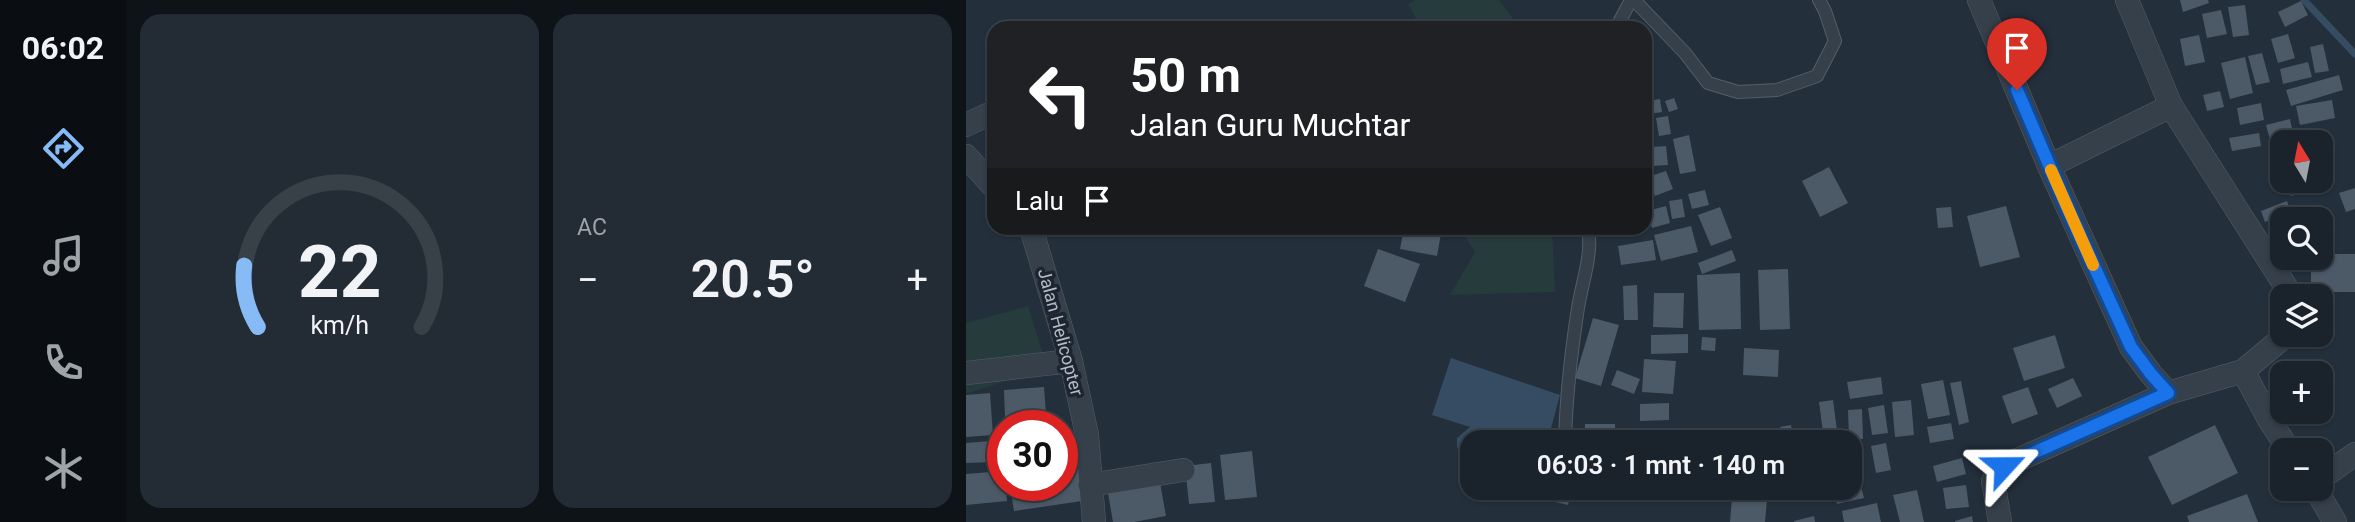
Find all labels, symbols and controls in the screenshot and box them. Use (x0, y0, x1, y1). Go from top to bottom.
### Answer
pin (1987, 18, 2047, 90)
text: 06:02 (22, 29, 104, 67)
icon: arrive (1998, 29, 2036, 67)
text: 50 m (1130, 47, 1241, 104)
icon: left (1015, 49, 1106, 140)
text: Jalan Guru Muchtar (1130, 106, 1410, 144)
icon: directions (39, 124, 88, 173)
north arrow (2270, 130, 2333, 192)
map controls (2270, 130, 2333, 501)
icon: arrive (1078, 182, 1116, 220)
text: Lalu (1015, 186, 1064, 216)
button: search (2270, 207, 2333, 270)
text: AC (577, 214, 607, 241)
text: 22 (298, 229, 381, 315)
icon: music (39, 231, 88, 280)
text: 20.5° (691, 249, 815, 310)
text: − (577, 258, 599, 302)
text: + (906, 258, 928, 302)
street label: Jalan Helicopter (1034, 266, 1088, 398)
button: layers (2270, 284, 2333, 347)
text: km/h (310, 311, 369, 340)
icon: phone (39, 338, 88, 387)
button: + (2270, 361, 2333, 424)
speed limit sign: 30 (987, 410, 1078, 501)
position arrow (1967, 429, 2041, 503)
button: − (2270, 438, 2333, 501)
icon: climate (39, 444, 88, 493)
text: 06:03 · 1 mnt · 140 m (1537, 450, 1785, 480)

